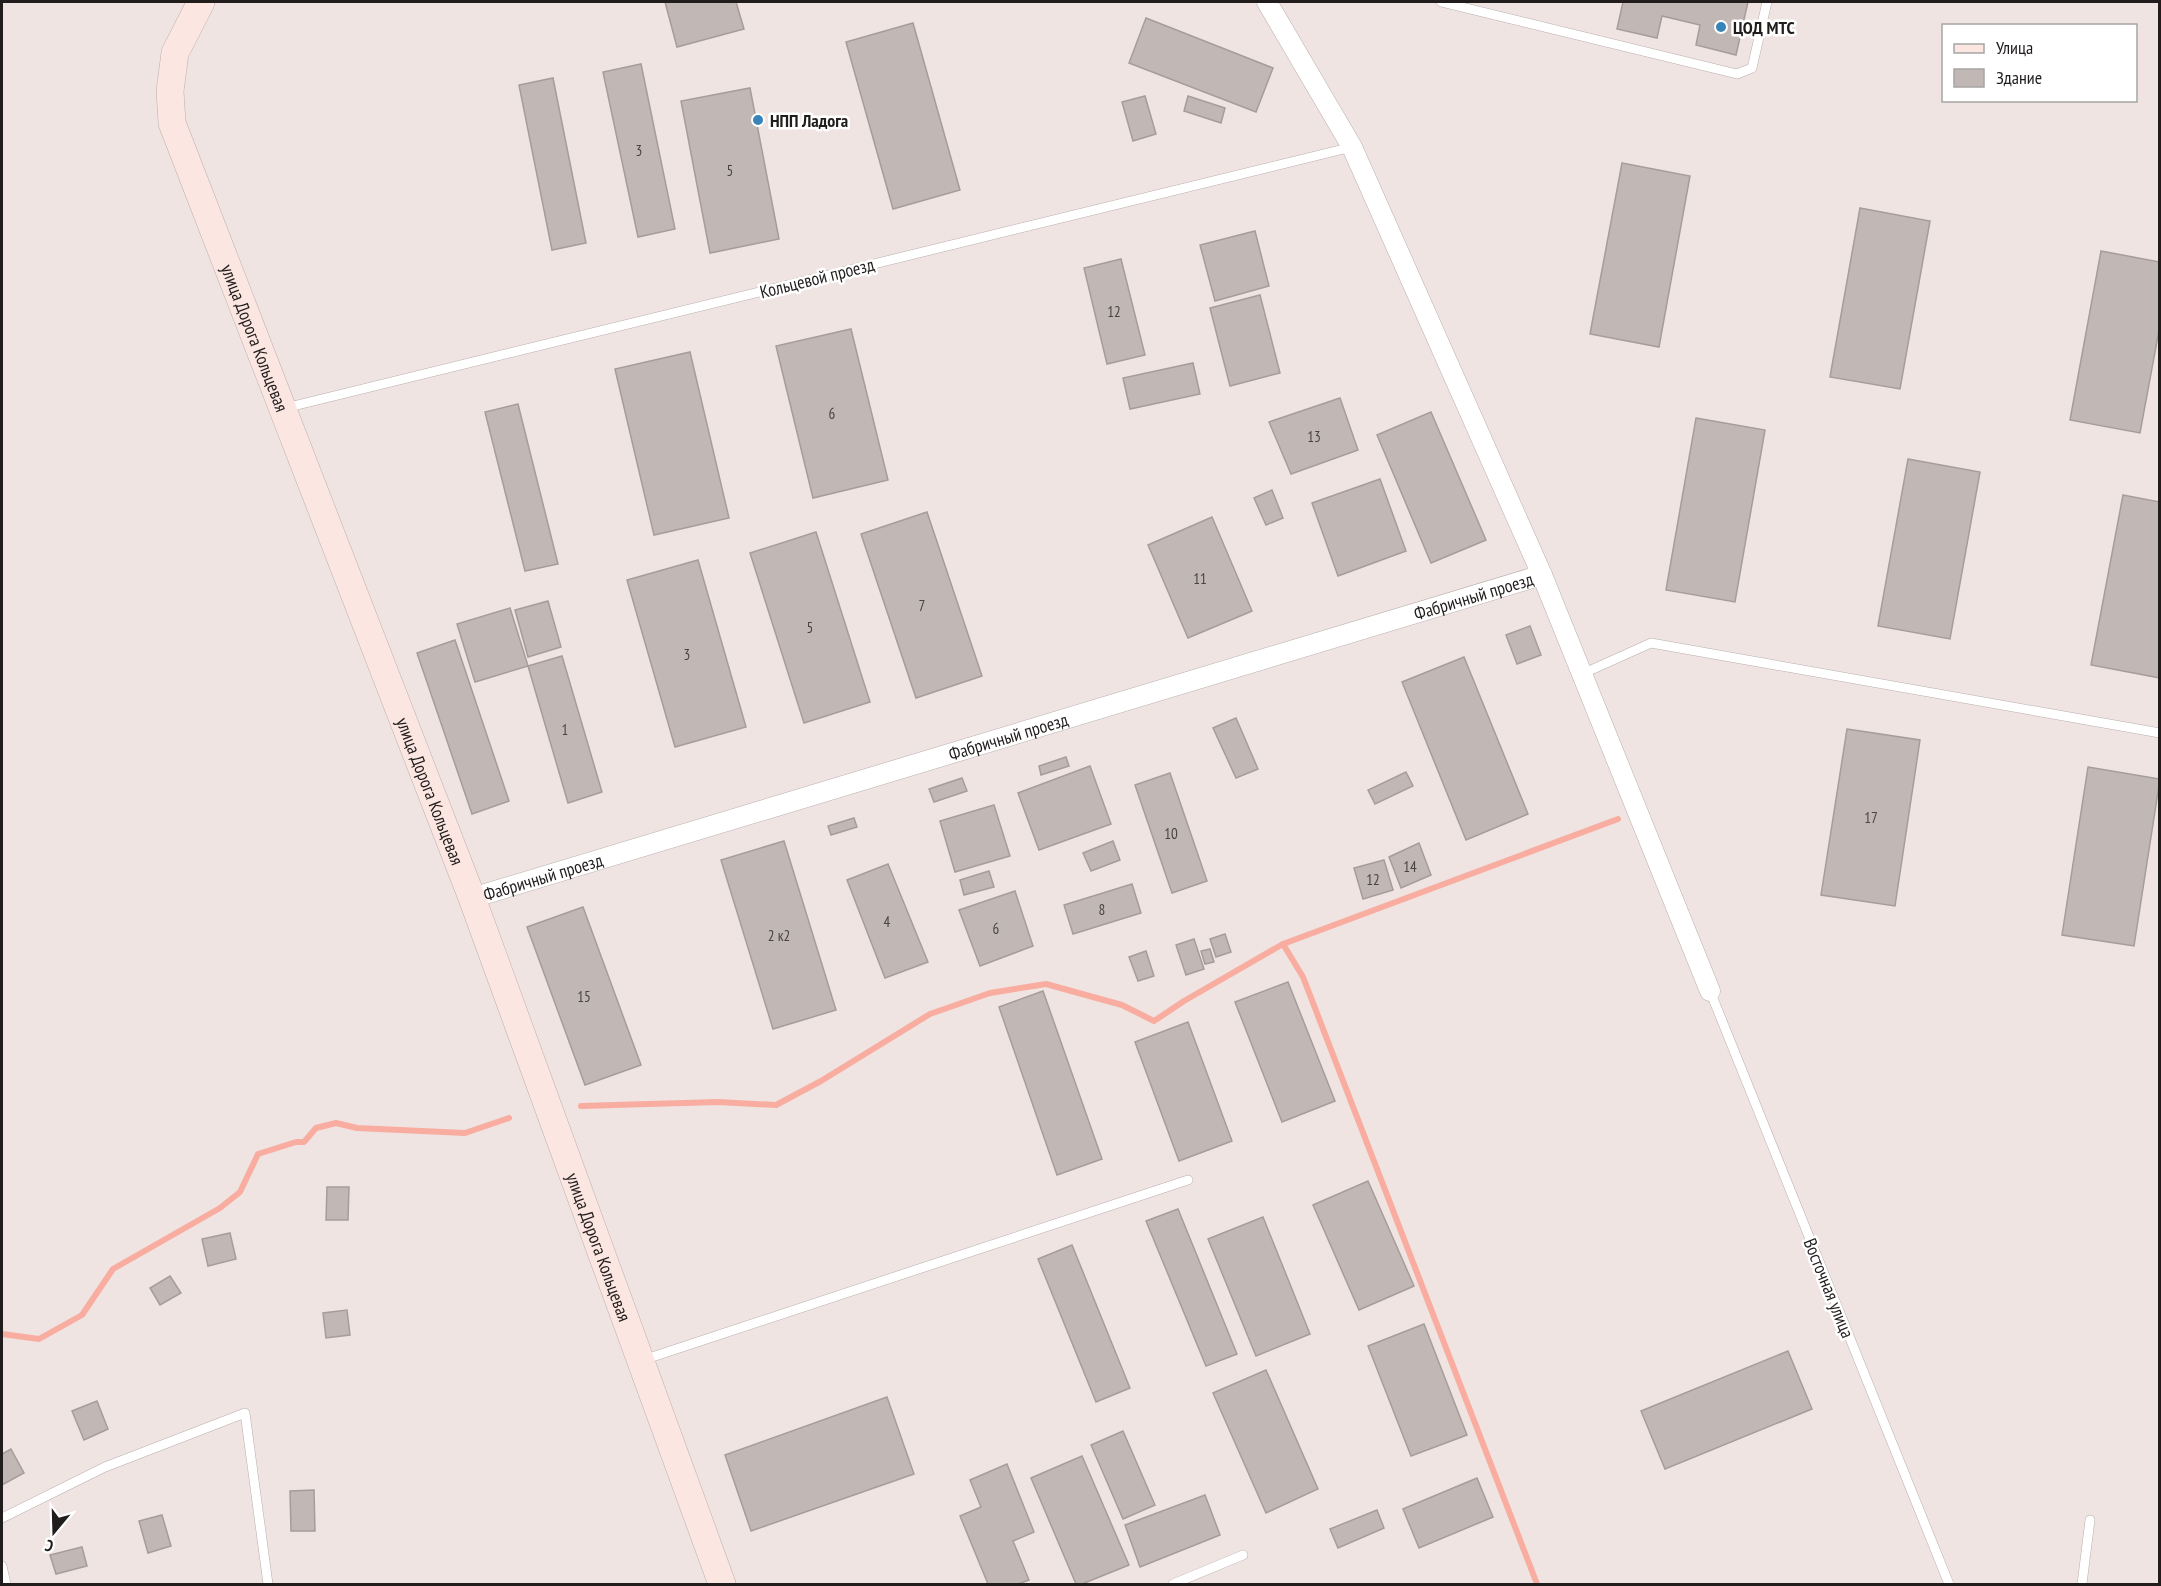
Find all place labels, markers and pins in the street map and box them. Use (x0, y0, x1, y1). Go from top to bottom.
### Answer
place label: ЦОД МТС (1733, 16, 1795, 39)
marker: ЦОД МТС (1714, 20, 1728, 34)
place label: НПП Ладога (770, 109, 848, 132)
marker: НПП Ладога (751, 113, 765, 127)

